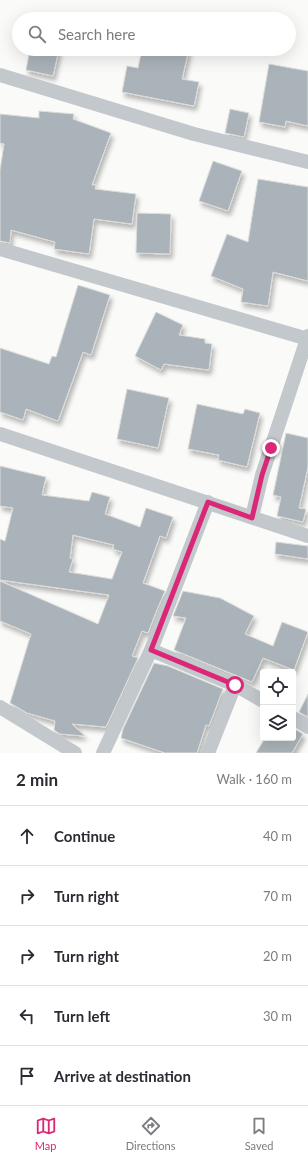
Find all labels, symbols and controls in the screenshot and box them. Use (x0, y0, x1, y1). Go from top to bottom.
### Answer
search box (12, 12, 296, 56)
icon: search (26, 23, 48, 45)
text: Search here (58, 25, 135, 43)
route end (262, 439, 280, 457)
map controls (260, 669, 296, 741)
button: locate (260, 669, 296, 705)
route start (226, 676, 244, 694)
button: layers (260, 705, 296, 741)
text: 2 min (16, 769, 58, 790)
text: Walk · 160 m (216, 771, 292, 787)
icon: ahead (16, 825, 38, 847)
text: Continue (54, 827, 115, 845)
text: 40 m (263, 828, 292, 844)
icon: right (16, 885, 38, 907)
text: Turn right (54, 887, 119, 905)
text: 70 m (263, 888, 292, 904)
icon: right (16, 945, 38, 967)
text: Turn right (54, 947, 119, 965)
text: 20 m (263, 948, 292, 964)
icon: left (16, 1005, 38, 1027)
text: Turn left (54, 1007, 110, 1025)
text: 30 m (263, 1008, 292, 1024)
icon: arrive (16, 1065, 38, 1087)
text: Arrive at destination (54, 1067, 191, 1085)
tab: Map (35, 1115, 57, 1152)
tab: Directions (126, 1115, 175, 1152)
tab: Saved (245, 1115, 273, 1152)

